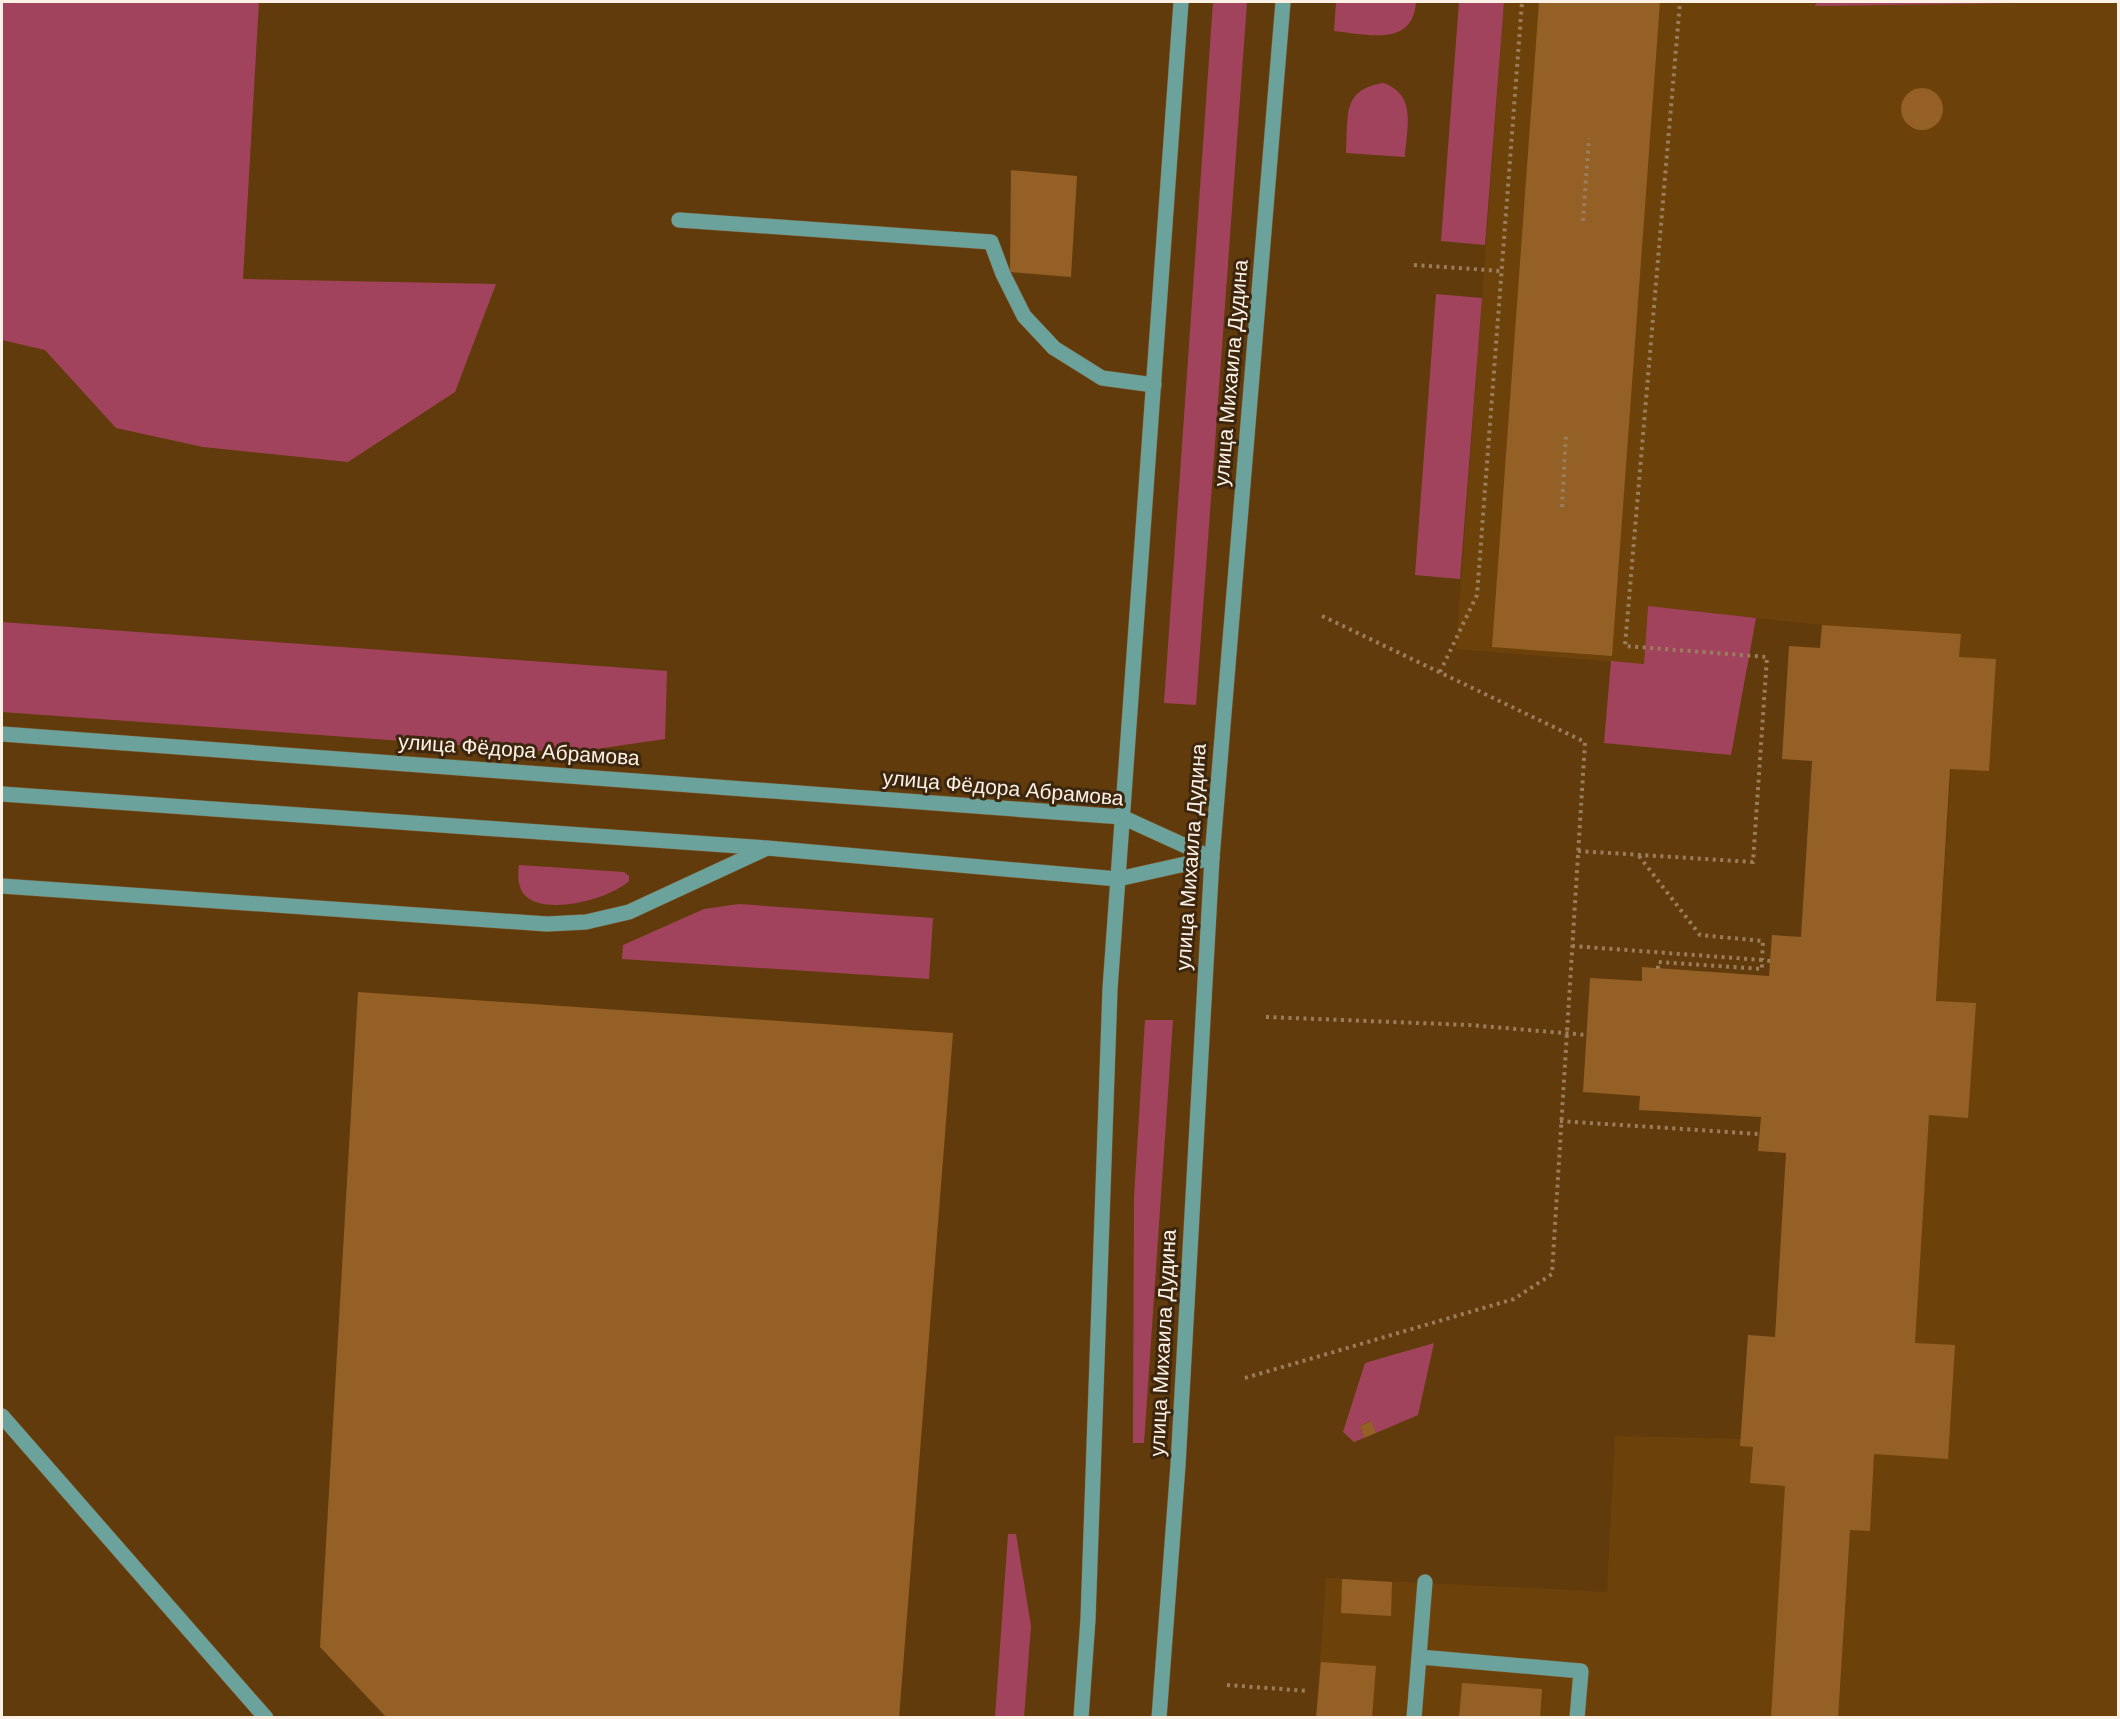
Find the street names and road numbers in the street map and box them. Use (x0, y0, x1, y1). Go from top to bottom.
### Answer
street label: улица Михаила Дудина (1207, 258, 1255, 488)
street label: улица Фёдора Абрамова (397, 728, 641, 772)
street label: улица Михаила Дудина (1169, 742, 1213, 971)
street label: улица Фёдора Абрамова (881, 764, 1125, 813)
street label: улица Михаила Дудина (1143, 1228, 1183, 1457)

